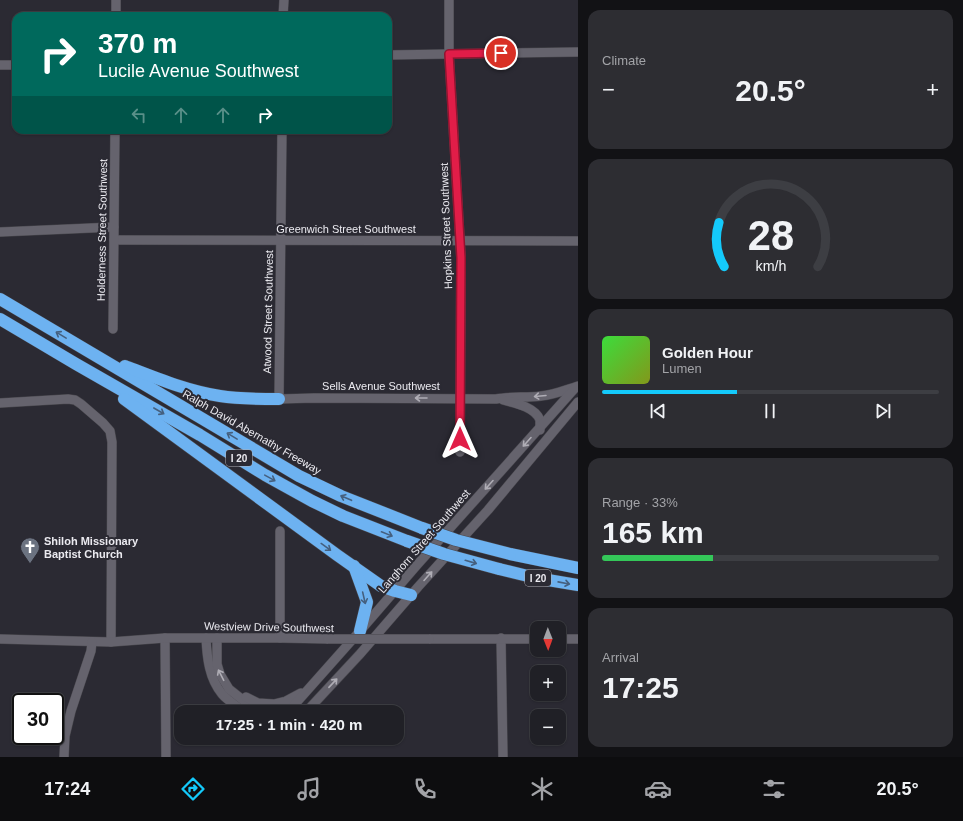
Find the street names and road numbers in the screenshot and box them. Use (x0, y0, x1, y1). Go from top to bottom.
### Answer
street label: Holderness Street Southwest (95, 159, 109, 301)
street label: Hopkins Street Southwest (438, 163, 454, 289)
street label: Greenwich Street Southwest (276, 223, 416, 235)
street label: Atwood Street Southwest (261, 250, 275, 374)
street label: Sells Avenue Southwest (322, 380, 440, 392)
street label: Ralph David Abernathy Freeway (181, 387, 324, 477)
road number: I 20 (226, 450, 252, 466)
street label: Langhorn Street Southwest (376, 487, 472, 595)
road number: I 20 (525, 570, 551, 586)
street label: Westview Drive Southwest (204, 620, 334, 634)

